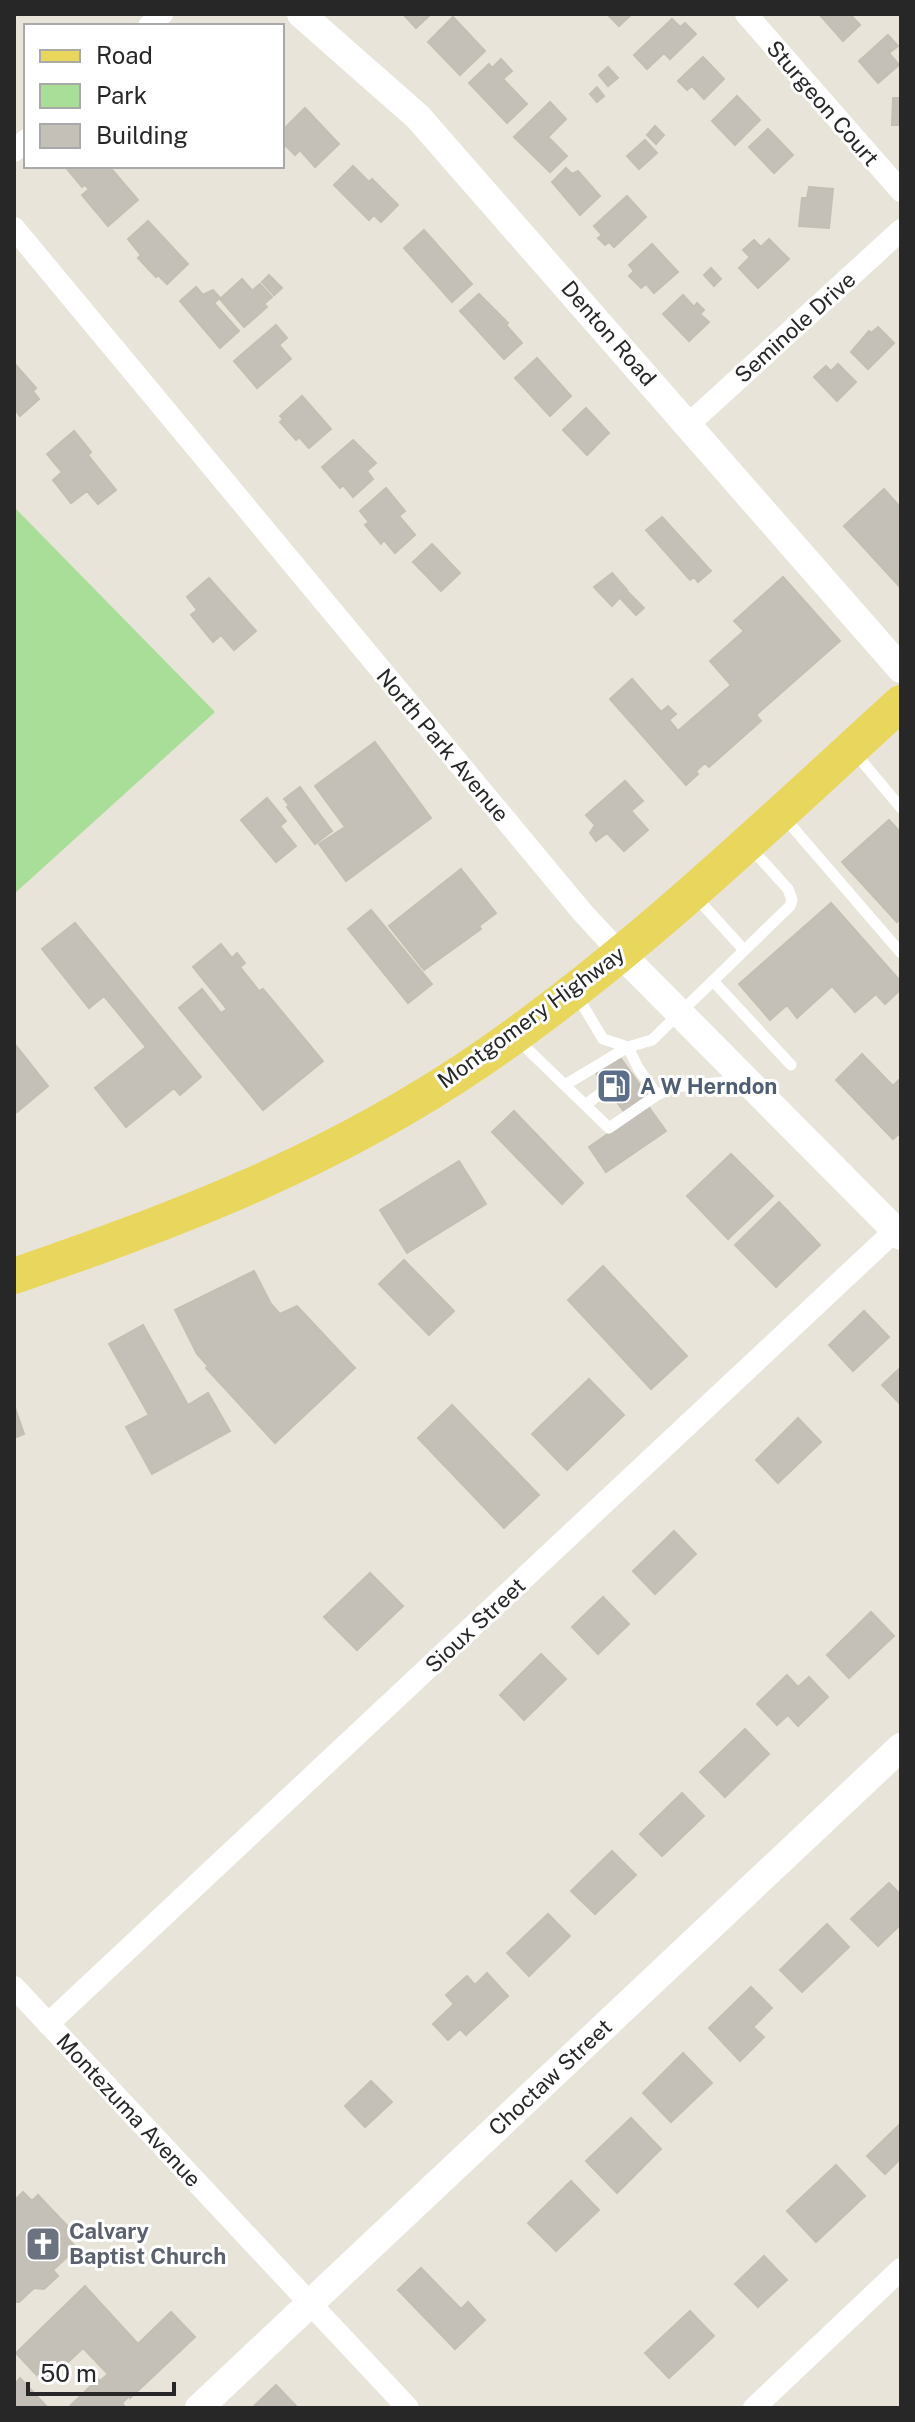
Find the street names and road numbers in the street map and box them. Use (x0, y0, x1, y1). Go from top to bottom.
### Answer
street label: Sturgeon Court (762, 35, 884, 171)
street label: Seminole Drive (729, 266, 861, 388)
street label: Denton Road (556, 275, 662, 391)
street label: North Park Avenue (371, 663, 515, 827)
street label: Montgomery Highway (432, 940, 630, 1094)
street label: Sioux Street (420, 1572, 530, 1678)
street label: Choctaw Street (483, 2013, 617, 2141)
street label: Montezuma Avenue (51, 2028, 207, 2192)

